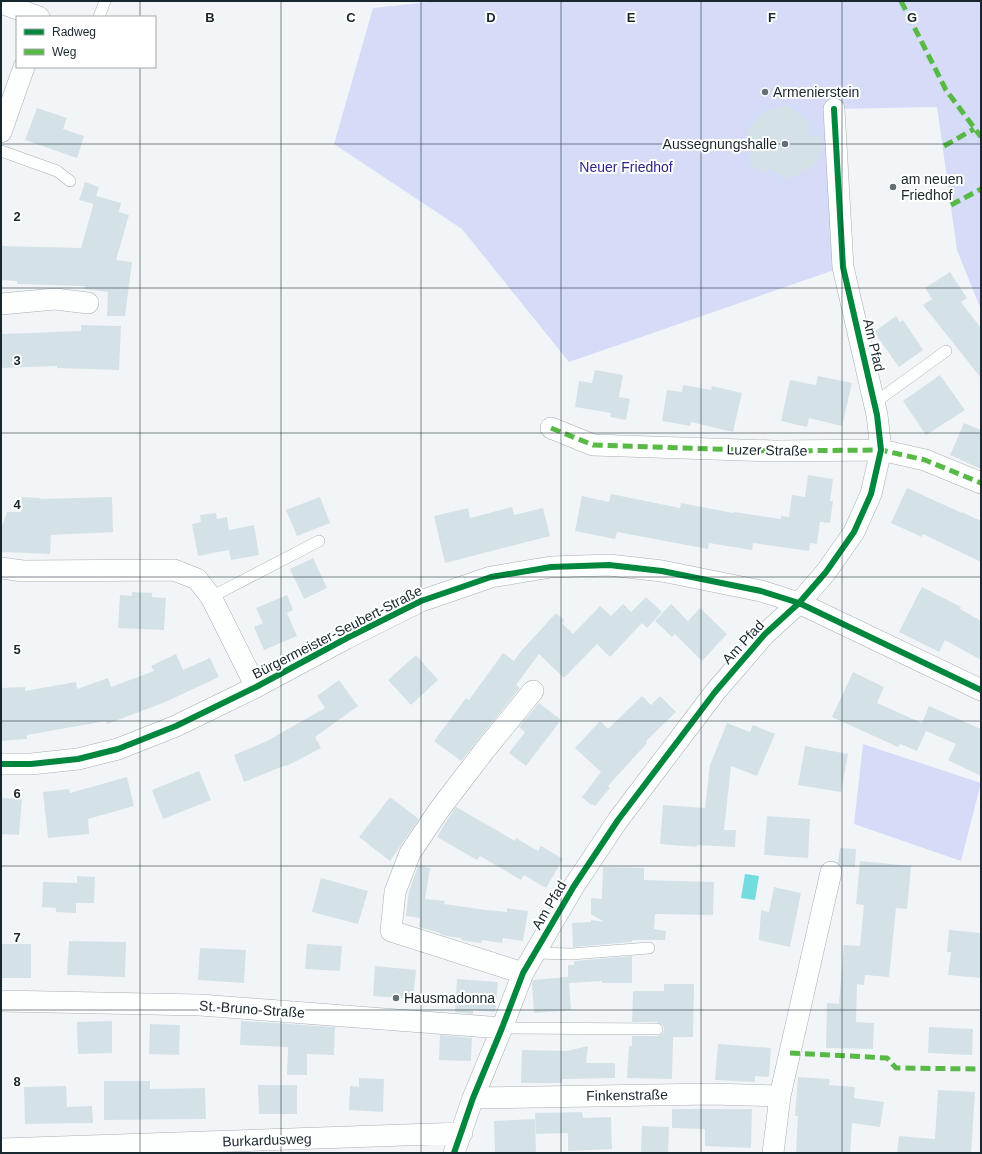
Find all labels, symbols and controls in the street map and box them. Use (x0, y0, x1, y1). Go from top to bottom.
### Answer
text: B (205, 10, 215, 25)
text: C (346, 10, 356, 25)
text: D (486, 10, 496, 25)
text: E (627, 10, 636, 25)
text: F (768, 10, 776, 25)
text: G (907, 10, 917, 25)
legend (16, 16, 156, 68)
text: Radweg (52, 25, 96, 39)
text: Weg (52, 45, 76, 59)
place label: Armenierstein (773, 84, 859, 100)
marker: Armenierstein (760, 87, 770, 97)
place label: Aussegnungshalle (663, 136, 777, 152)
marker: Aussegnungshalle (780, 139, 790, 149)
park label: Neuer Friedhof (579, 159, 673, 175)
place label: am neuen Friedhof (901, 171, 963, 203)
marker: am neuen Friedhof (888, 182, 898, 192)
text: 2 (13, 209, 21, 224)
street label: Am Pfad (860, 317, 888, 373)
text: 3 (13, 353, 21, 368)
street label: Luzer Straße (726, 441, 808, 459)
text: 4 (13, 497, 21, 512)
street label: Bürgermeister-Seubert-Straße (249, 582, 425, 682)
street label: Am Pfad (719, 617, 767, 667)
text: 5 (13, 642, 21, 657)
text: 6 (13, 786, 21, 801)
street label: Am Pfad (528, 878, 570, 932)
text: 7 (13, 930, 21, 945)
place label: Hausmadonna (404, 990, 495, 1006)
marker: Hausmadonna (391, 993, 401, 1003)
street label: St.-Bruno-Straße (199, 997, 306, 1021)
text: 8 (13, 1074, 21, 1089)
street label: Finkenstraße (586, 1086, 668, 1104)
street label: Burkardusweg (222, 1130, 312, 1150)

